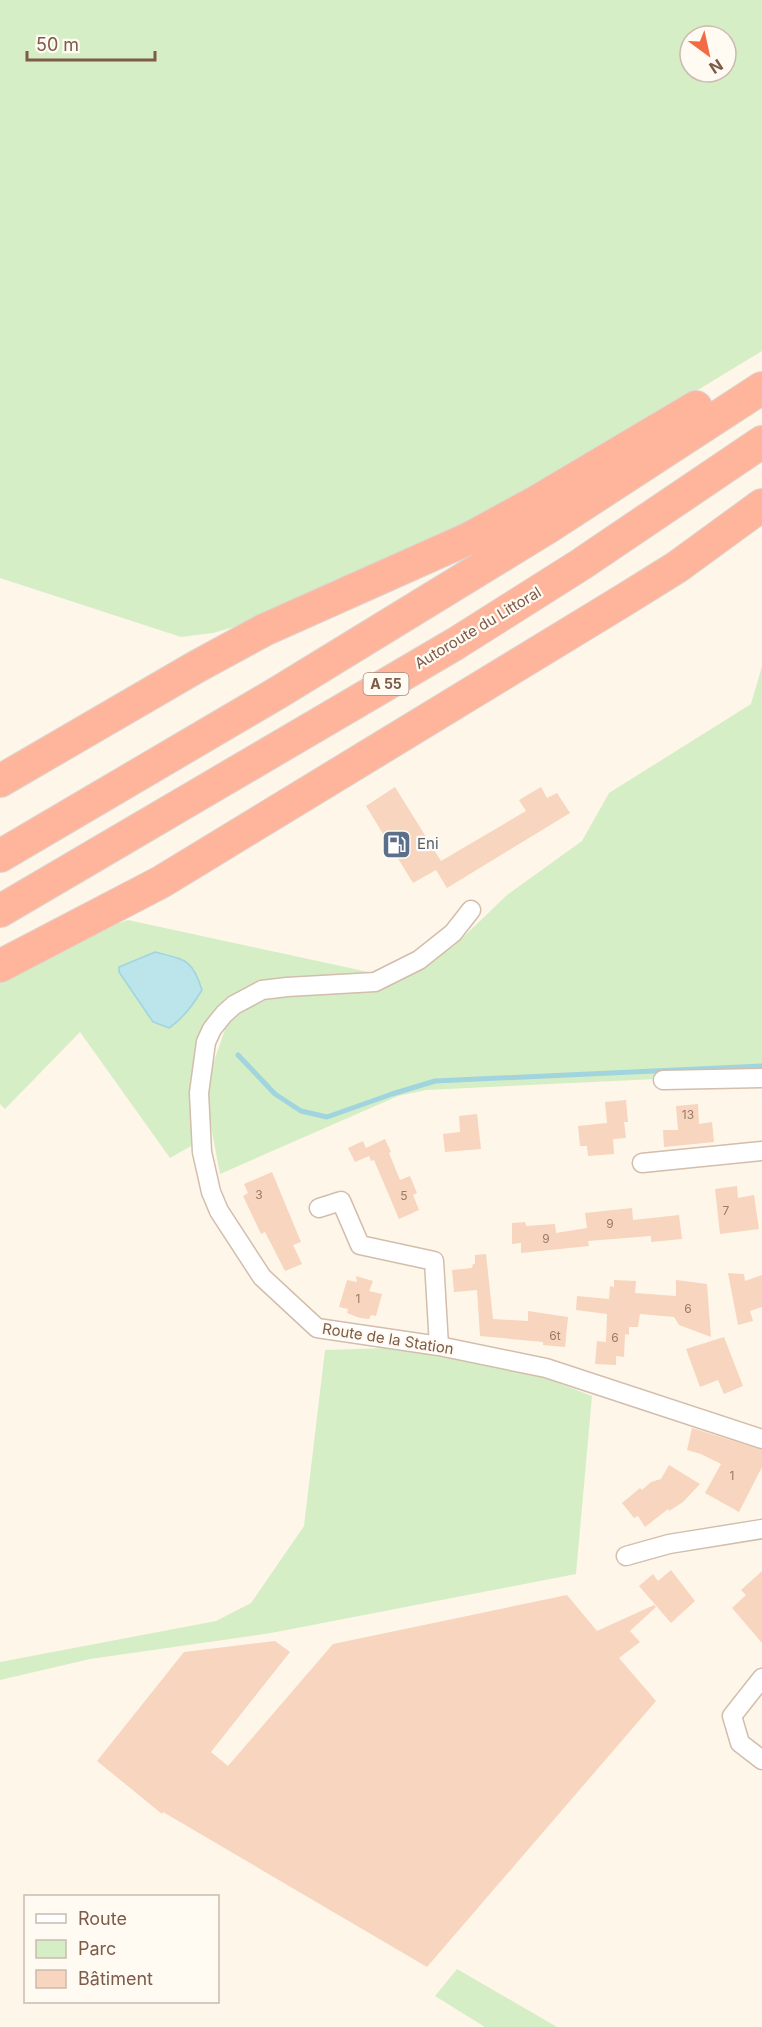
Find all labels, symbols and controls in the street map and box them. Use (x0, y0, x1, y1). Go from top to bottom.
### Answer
scale bar (27, 24, 154, 62)
north arrow (678, 24, 738, 84)
text: 50 m (36, 34, 79, 55)
text: N (706, 55, 727, 78)
street label: Autoroute du Littoral (411, 582, 545, 673)
road number: A 55 (364, 673, 408, 695)
fuel station icon: Eni (380, 828, 412, 860)
place label: Eni (417, 834, 439, 853)
house number: 13 (682, 1107, 694, 1122)
house number: 3 (255, 1187, 263, 1202)
house number: 5 (400, 1188, 408, 1203)
house number: 7 (723, 1203, 730, 1218)
house number: 9 (606, 1216, 614, 1231)
house number: 9 (542, 1231, 550, 1246)
house number: 1 (356, 1291, 360, 1306)
house number: 6 (684, 1301, 692, 1316)
street label: Route de la Station (321, 1319, 455, 1358)
house number: 6t (549, 1328, 561, 1343)
house number: 6 (611, 1330, 619, 1345)
house number: 1 (730, 1468, 734, 1483)
legend (24, 1895, 219, 2003)
text: Route (78, 1908, 127, 1929)
text: Parc (78, 1938, 116, 1959)
text: Bâtiment (78, 1968, 153, 1989)

